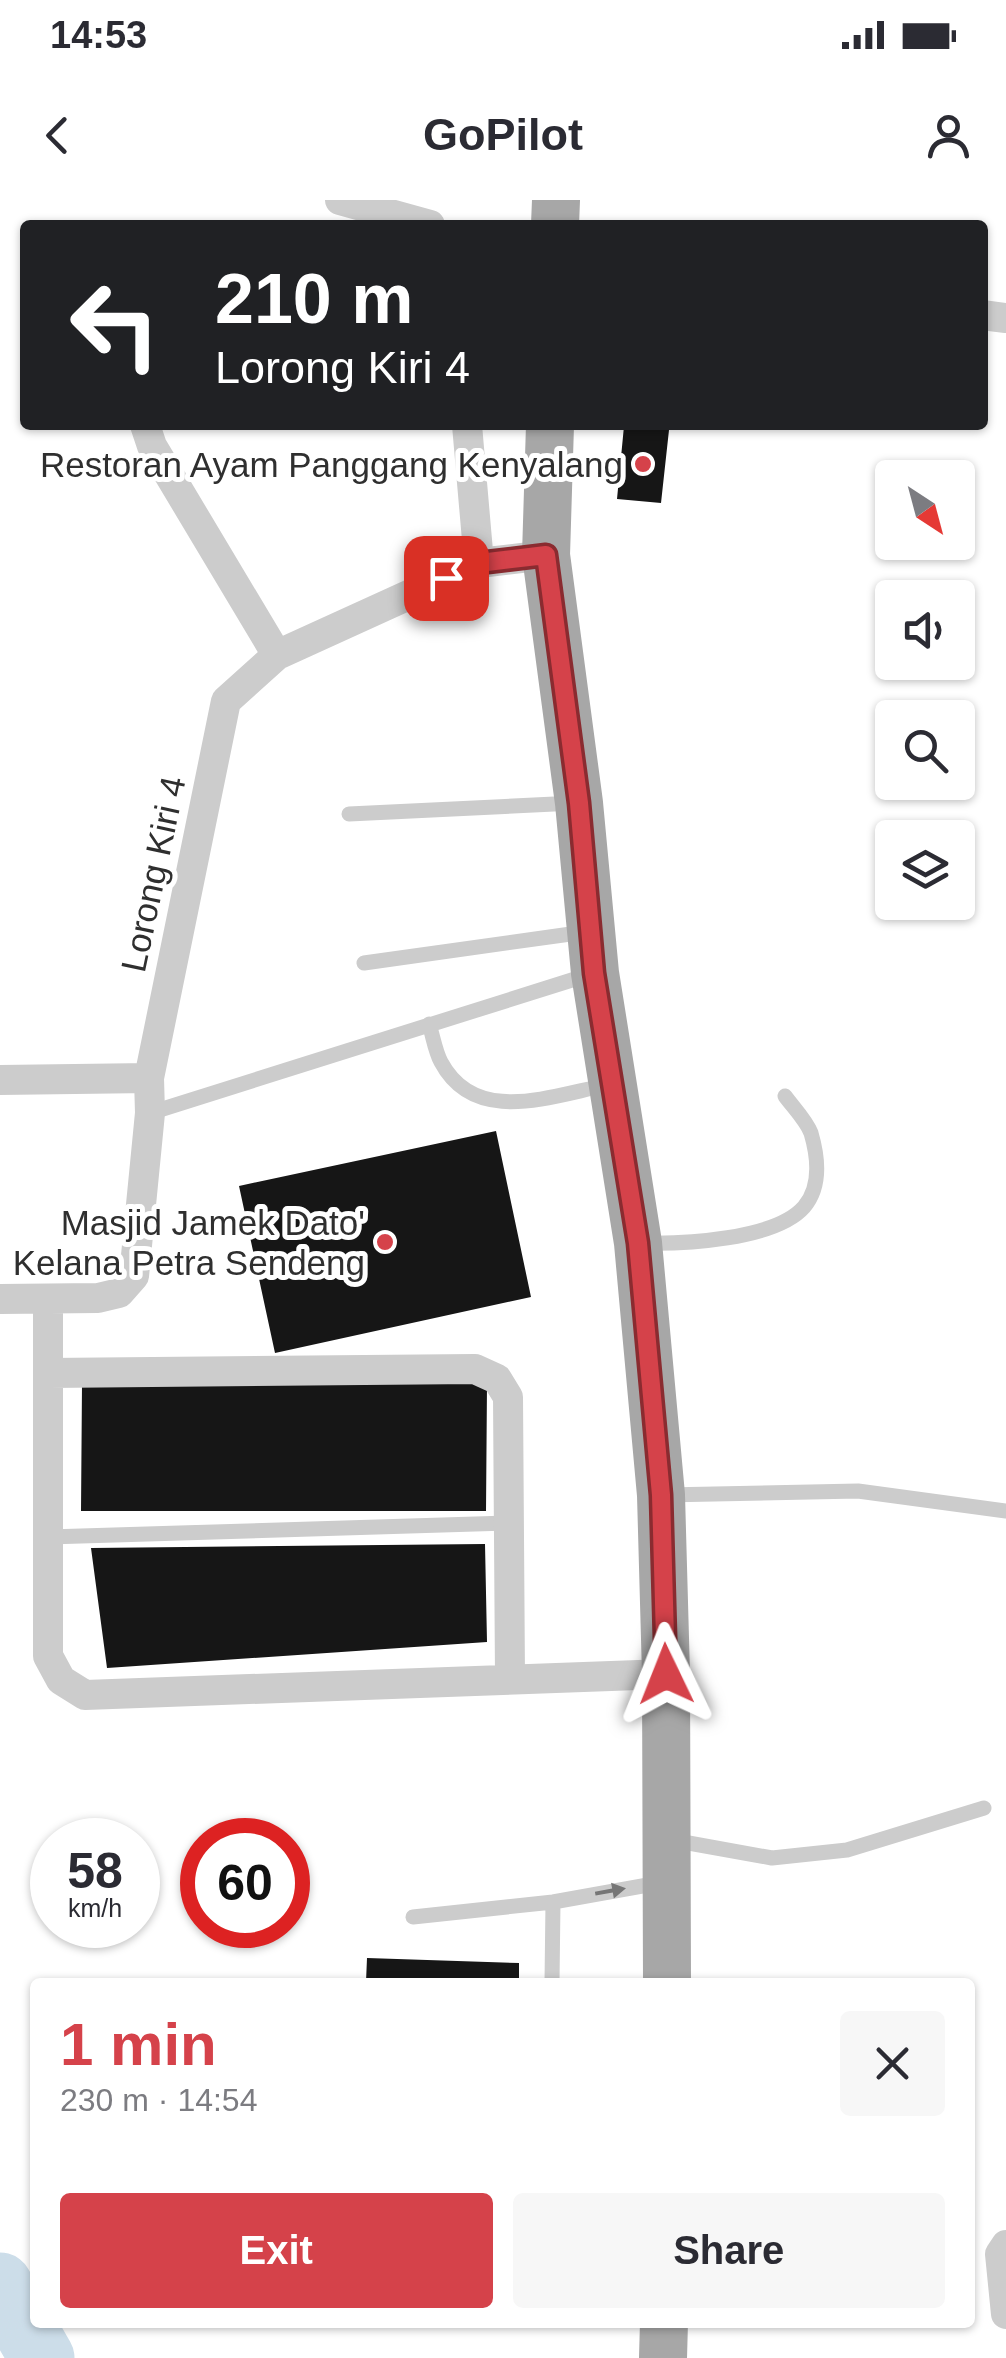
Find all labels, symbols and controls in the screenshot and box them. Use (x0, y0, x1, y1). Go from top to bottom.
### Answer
text: 14:53 (50, 14, 147, 56)
icon: back (30, 108, 85, 163)
icon: person (921, 108, 976, 163)
text: GoPilot (423, 109, 583, 160)
icon: left (50, 260, 180, 390)
text: 210 m (215, 260, 413, 338)
text: Lorong Kiri 4 (215, 342, 470, 393)
place label: Restoran Ayam Panggang Kenyalang (40, 445, 623, 484)
marker: Restoran Ayam Panggang Kenyalang (632, 453, 654, 475)
north arrow (875, 460, 975, 560)
map controls (875, 460, 975, 920)
pin (404, 536, 489, 621)
icon: arrive (419, 551, 474, 606)
button: sound (875, 580, 975, 680)
button: search (875, 700, 975, 800)
street label: Lorong Kiri 4 (113, 773, 193, 975)
button: layers (875, 820, 975, 920)
place label: Masjid Jamek Dato' Kelana Petra Sendeng (13, 1203, 365, 1282)
marker: Masjid Jamek Dato' Kelana Petra Sendeng (374, 1231, 396, 1253)
position arrow (614, 1622, 718, 1726)
speed limit sign: 60 (180, 1818, 310, 1948)
text: 58 (67, 1843, 123, 1899)
one-way arrow (595, 1883, 627, 1898)
text: km/h (68, 1894, 122, 1922)
text: 1 min (60, 2011, 217, 2078)
button: close (840, 2011, 945, 2116)
text: 230 m · 14:54 (60, 2082, 257, 2118)
button: Exit (60, 2193, 493, 2308)
button: Share (513, 2193, 945, 2308)

